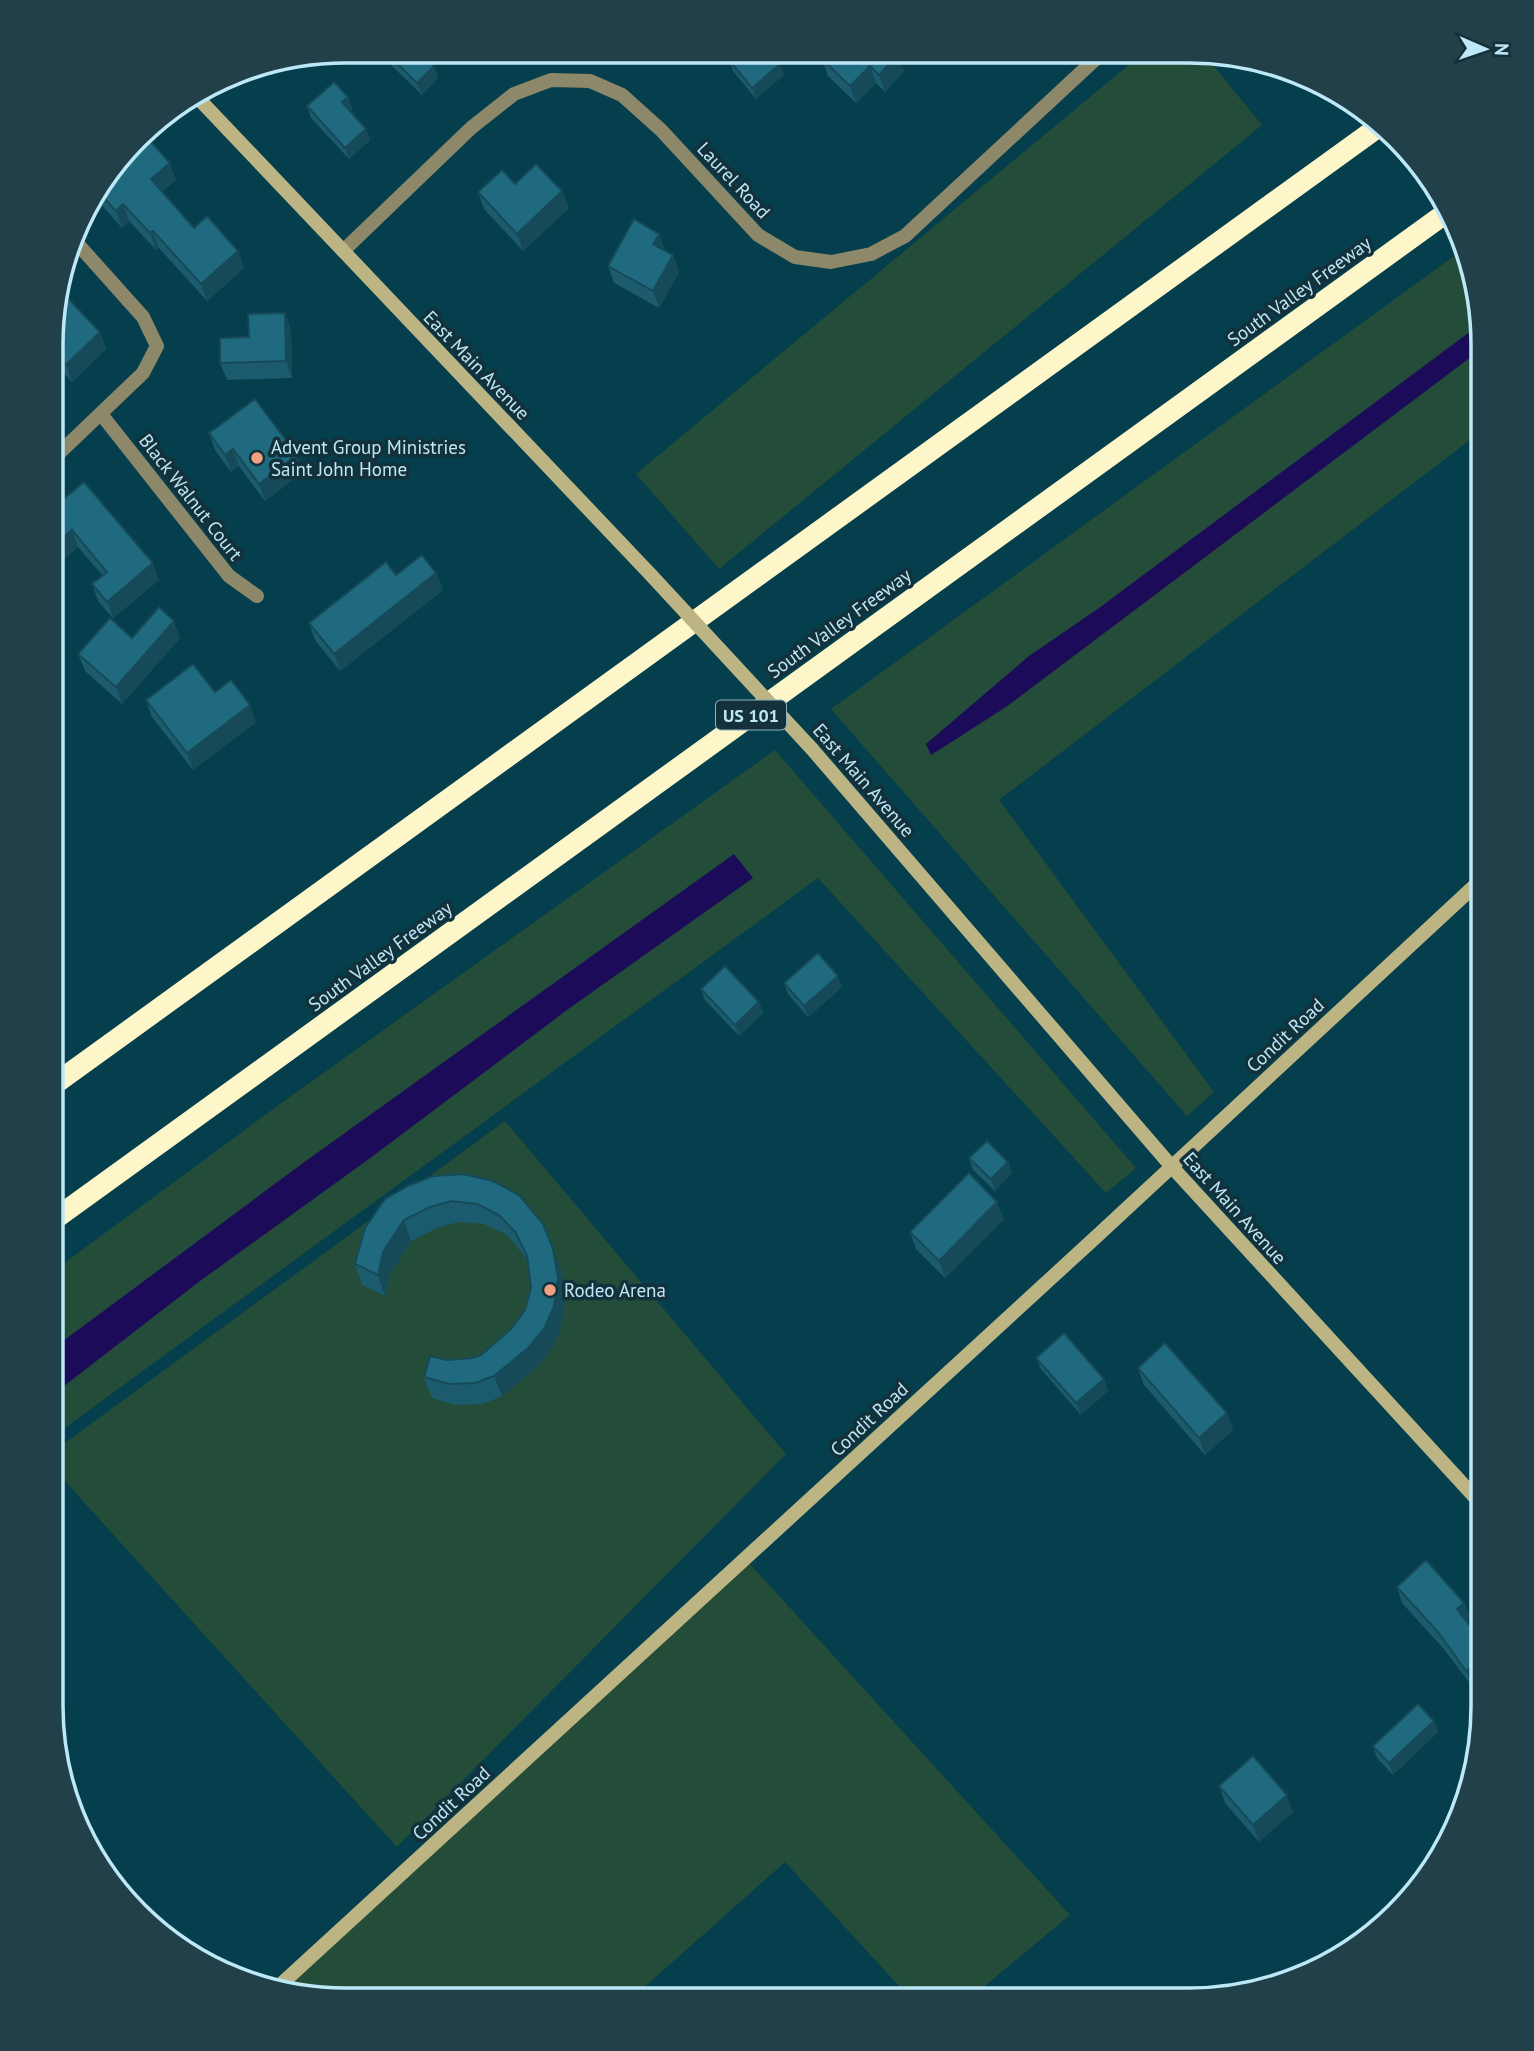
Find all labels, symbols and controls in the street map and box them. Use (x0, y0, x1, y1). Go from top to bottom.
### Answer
north arrow (1450, 14, 1520, 84)
text: N (1490, 43, 1514, 56)
street label: Laurel Road (692, 137, 776, 223)
street label: South Valley Freeway (1222, 231, 1376, 351)
street label: East Main Avenue (419, 305, 535, 425)
street label: Black Walnut Court (134, 429, 248, 566)
place label: Advent Group Ministries Saint John Home (271, 435, 466, 481)
marker: Advent Group Ministries Saint John Home (249, 450, 265, 466)
street label: South Valley Freeway (762, 563, 916, 683)
road number: US 101 (716, 700, 786, 730)
street label: East Main Avenue (808, 718, 920, 842)
street label: South Valley Freeway (303, 896, 457, 1016)
street label: Condit Road (1241, 993, 1329, 1077)
street label: East Main Avenue (1178, 1147, 1292, 1269)
place label: Rodeo Arena (564, 1278, 666, 1302)
marker: Rodeo Arena (542, 1282, 558, 1298)
street label: Condit Road (825, 1377, 913, 1461)
street label: Condit Road (407, 1761, 495, 1845)

